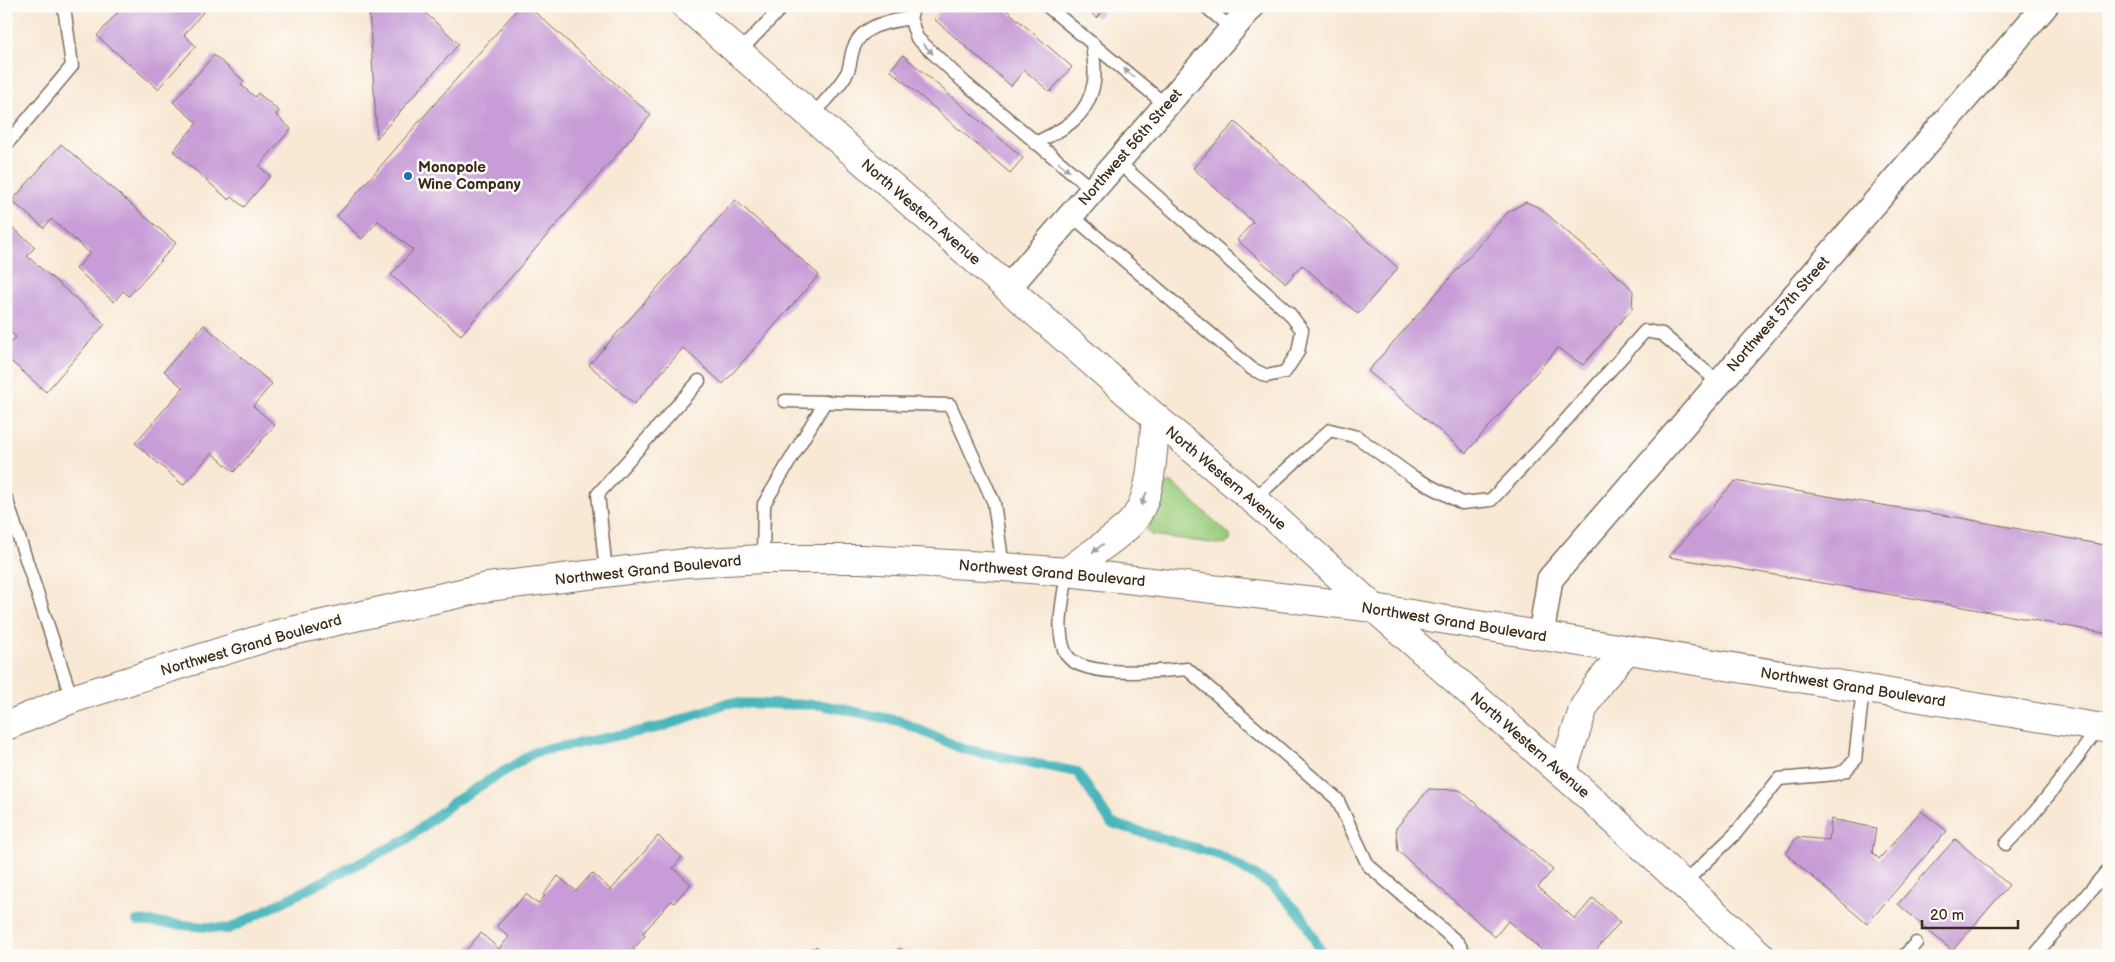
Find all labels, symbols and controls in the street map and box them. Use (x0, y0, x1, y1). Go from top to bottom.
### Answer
one-way arrow (922, 42, 934, 54)
one-way arrow (1123, 68, 1136, 79)
street label: Northwest 56th Street (1074, 85, 1187, 210)
street label: North Western Avenue (857, 155, 984, 270)
place label: Monopole Wine Company (418, 158, 521, 194)
one-way arrow (1057, 161, 1070, 172)
marker: Monopole Wine Company (402, 170, 414, 182)
street label: Northwest 57th Street (1723, 252, 1834, 376)
street label: North Western Avenue (1161, 422, 1290, 535)
one-way arrow (1140, 492, 1147, 507)
one-way arrow (1091, 543, 1105, 553)
street label: Northwest Grand Boulevard (554, 551, 742, 590)
street label: Northwest Grand Boulevard (958, 556, 1146, 591)
street label: Northwest Grand Boulevard (1360, 598, 1548, 647)
street label: Northwest Grand Boulevard (158, 611, 344, 680)
street label: Northwest Grand Boulevard (1759, 663, 1947, 712)
street label: North Western Avenue (1466, 688, 1593, 803)
scale bar (1922, 897, 2019, 929)
text: 20 m (1930, 906, 1964, 925)

